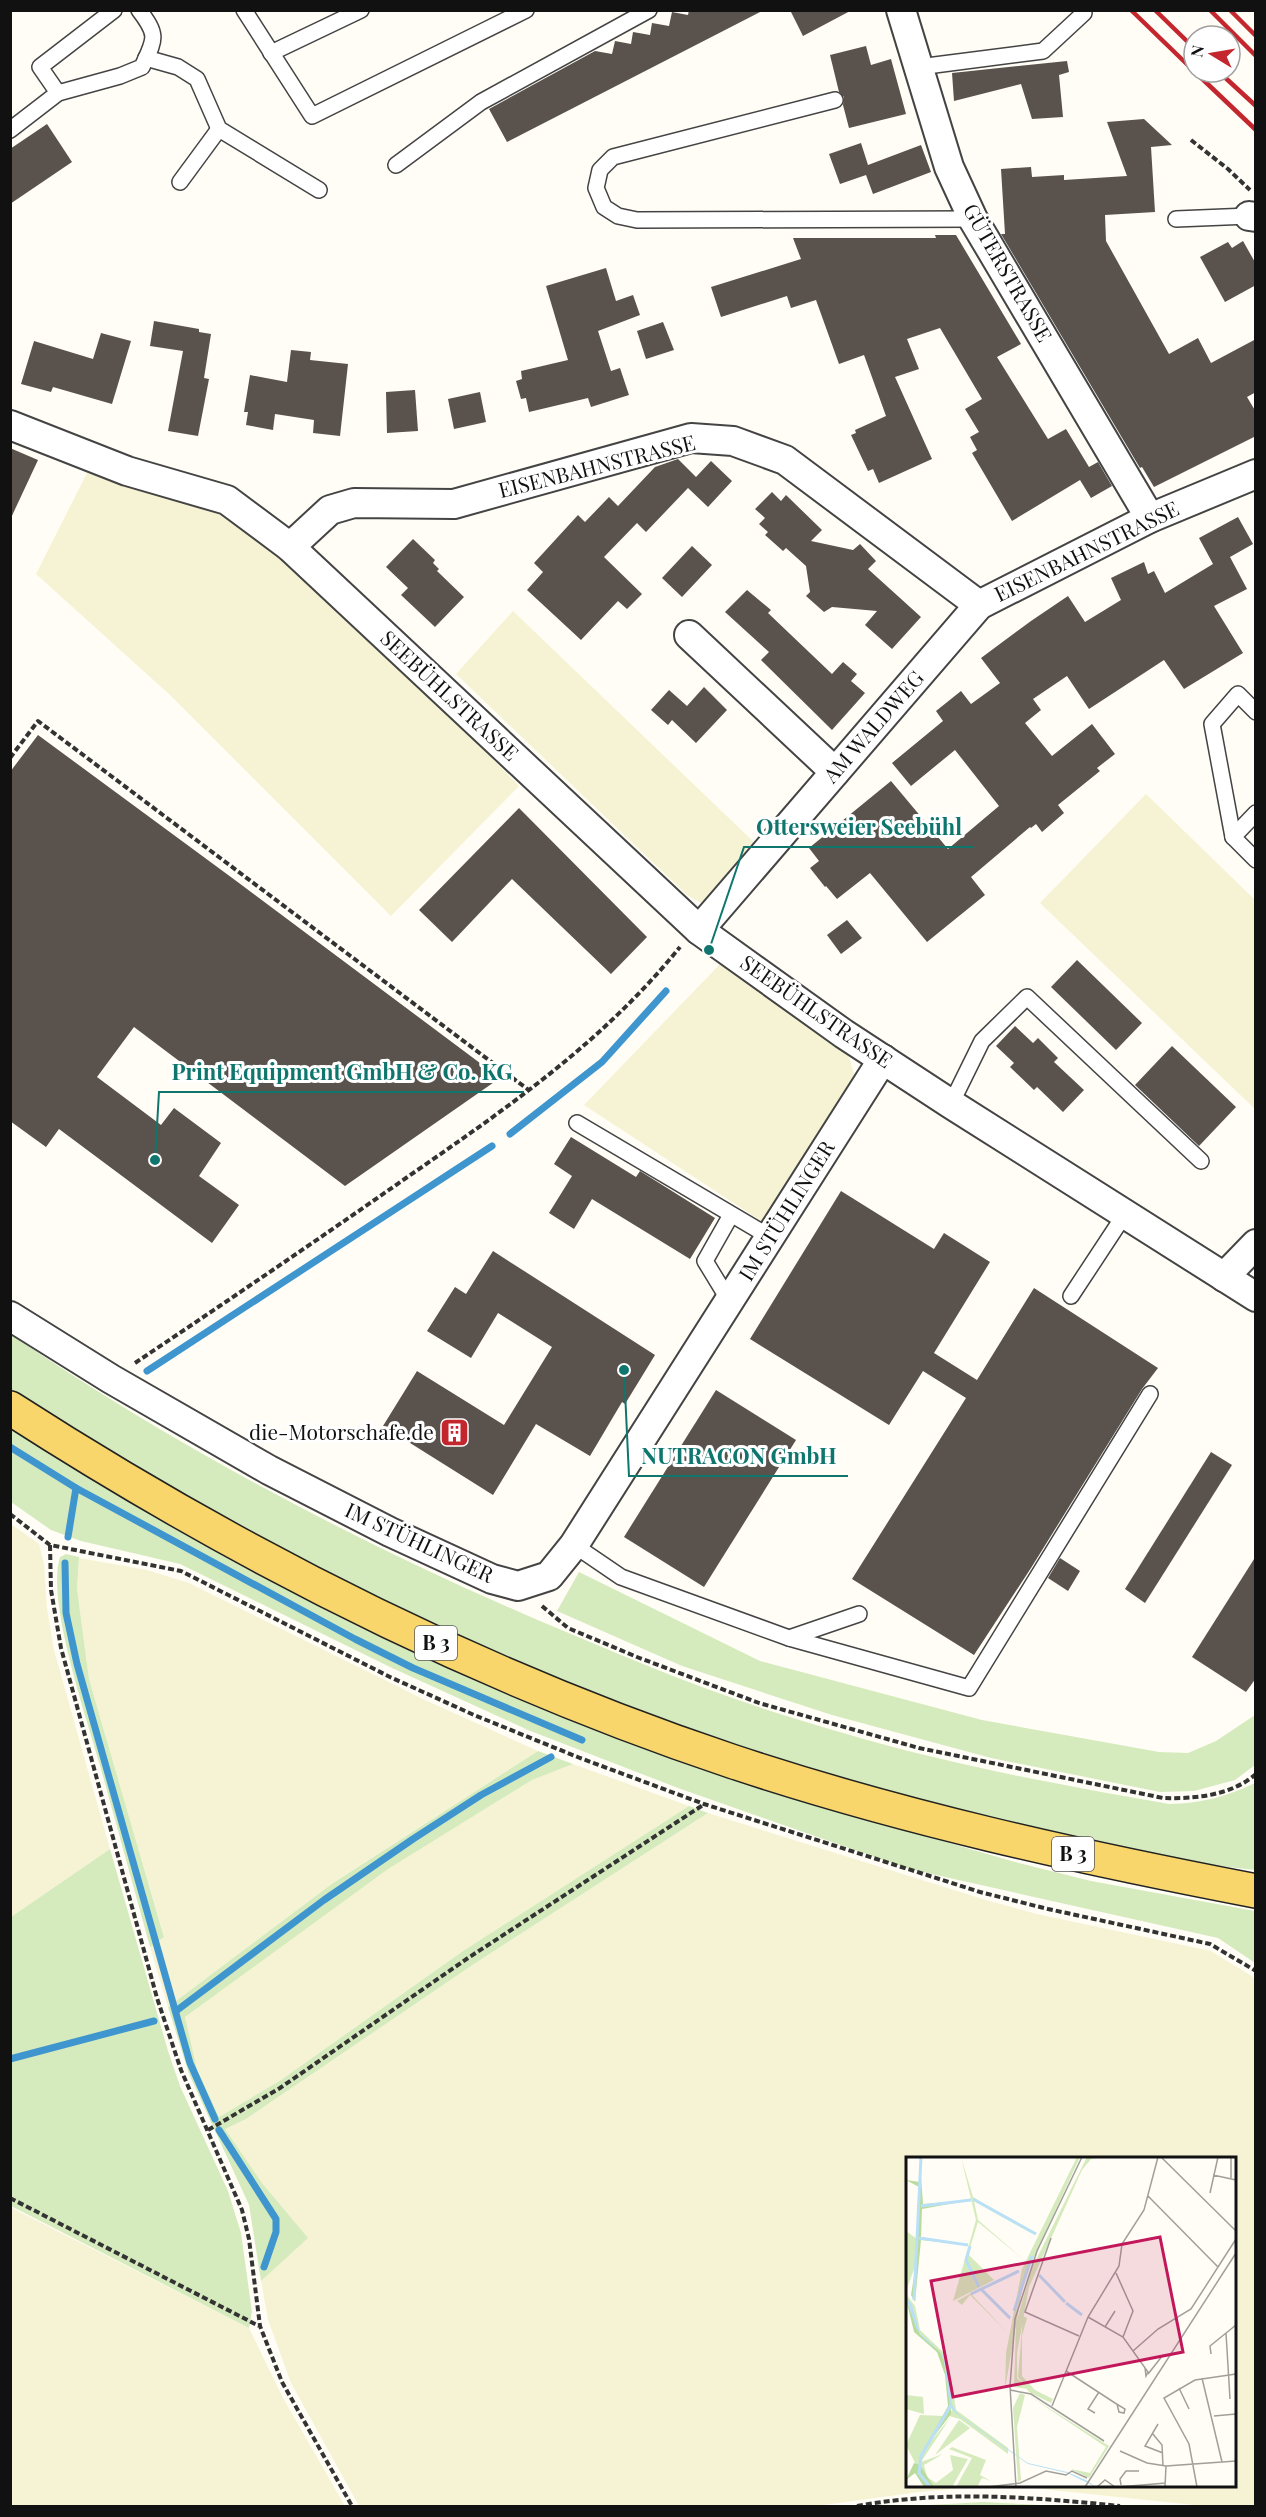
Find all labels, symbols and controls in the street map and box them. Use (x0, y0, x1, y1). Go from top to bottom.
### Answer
north arrow (1182, 24, 1242, 84)
text: N (1185, 43, 1208, 59)
street label: GÜTERSTRASSE (958, 198, 1060, 346)
street label: EISENBAHNSTRASSE (495, 427, 698, 503)
street label: EISENBAHNSTRASSE (989, 493, 1183, 607)
street label: SEEBÜHLSTRASSE (375, 623, 525, 766)
street label: AM WALDWEG (815, 663, 929, 788)
callout: Ottersweier Seebühl (744, 807, 974, 847)
text: Ottersweier Seebühl (756, 811, 962, 841)
street label: SEEBÜHLSTRASSE (736, 948, 899, 1073)
callout: Print Equipment GmbH & Co. KG (159, 1052, 524, 1092)
text: Print Equipment GmbH & Co. KG (172, 1056, 512, 1086)
street label: IM STÜHLINGER (731, 1134, 840, 1285)
place label: die-Motorschafe.de (249, 1417, 434, 1445)
building icon: die-Motorschafe.de (439, 1417, 471, 1449)
callout: NUTRACON GmbH (629, 1436, 848, 1476)
text: NUTRACON GmbH (641, 1440, 837, 1470)
street label: IM STÜHLINGER (341, 1495, 499, 1588)
road number: B 3 (415, 1626, 457, 1660)
road number: B 3 (1052, 1837, 1094, 1871)
inset map (906, 2157, 1236, 2487)

